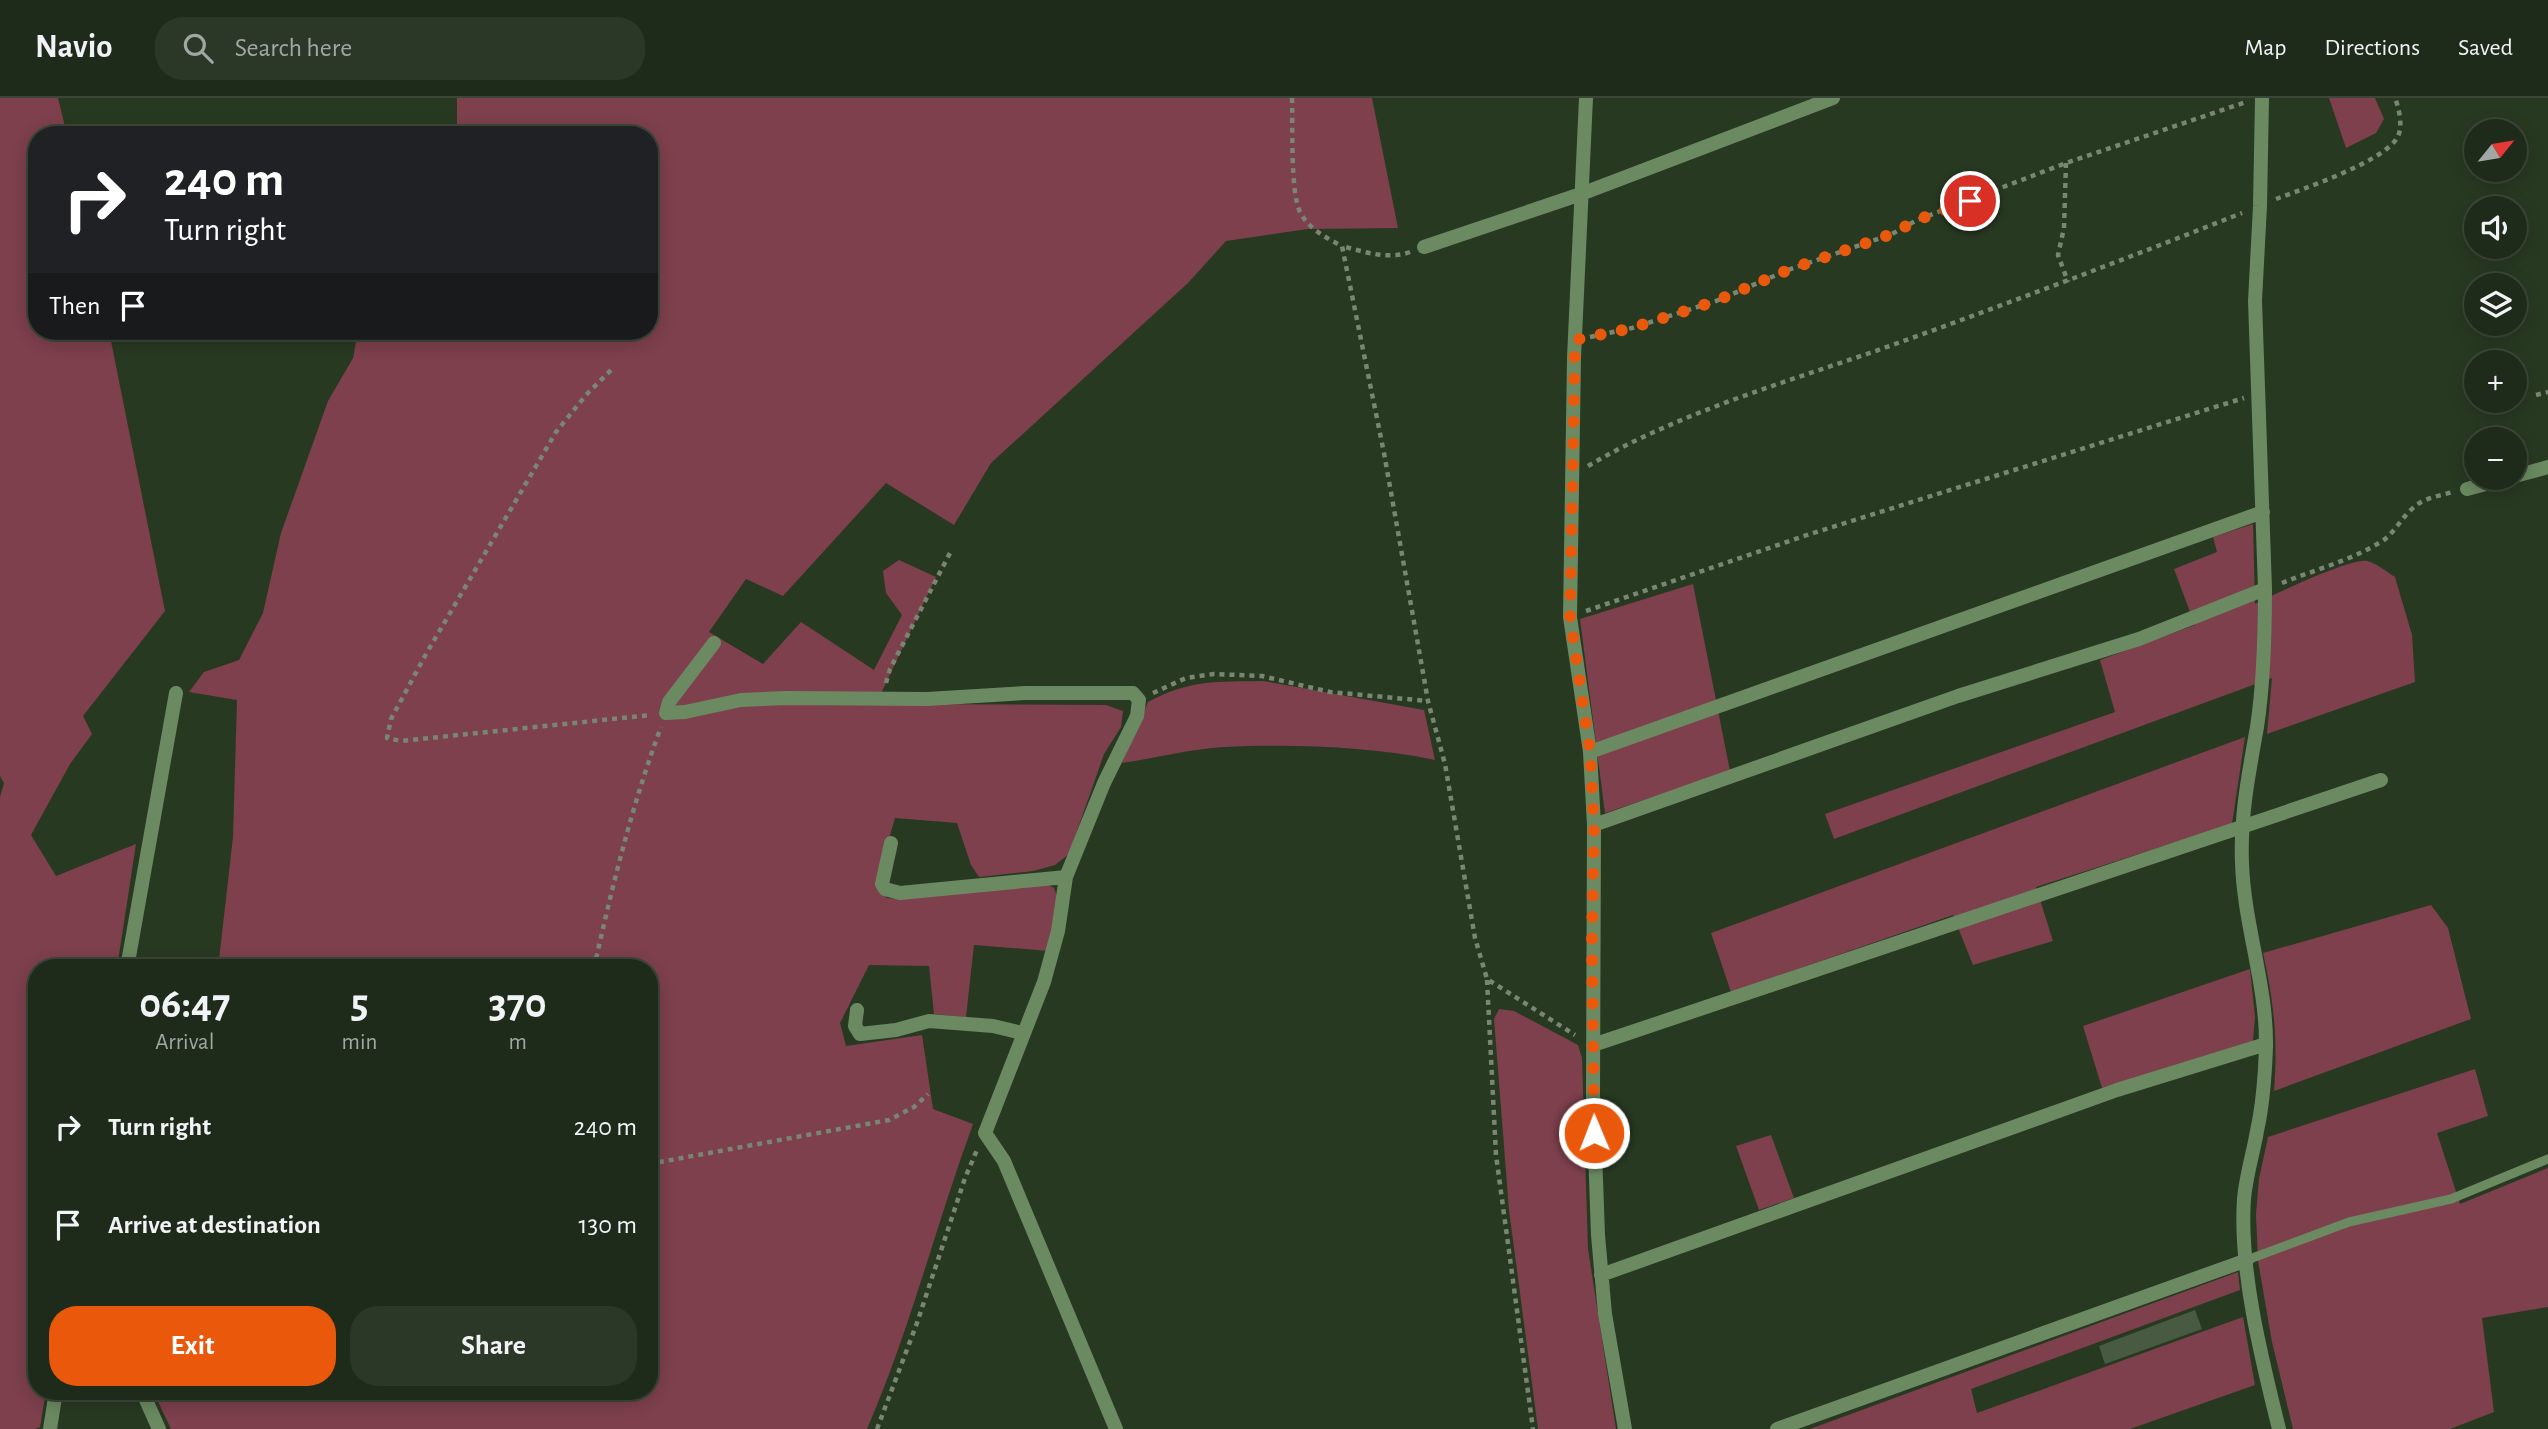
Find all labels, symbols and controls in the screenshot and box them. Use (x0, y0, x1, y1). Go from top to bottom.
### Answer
search box (155, 17, 645, 80)
icon: search (179, 29, 217, 67)
text: Navio (35, 31, 113, 64)
text: Search here (235, 35, 352, 61)
text: Map (2244, 36, 2286, 60)
text: Directions (2324, 36, 2420, 60)
text: Saved (2458, 36, 2513, 60)
north arrow (2464, 119, 2527, 182)
map controls (2464, 119, 2527, 490)
icon: right (49, 154, 140, 245)
text: 240 m (164, 156, 284, 205)
pin (1940, 171, 2000, 231)
icon: arrive (1951, 182, 1989, 220)
button: sound (2464, 196, 2527, 259)
text: Turn right (164, 214, 286, 246)
button: layers (2464, 273, 2527, 336)
icon: arrive (114, 287, 152, 325)
text: Then (49, 293, 100, 319)
button: + (2464, 350, 2527, 413)
button: − (2464, 427, 2527, 490)
text: 06:47 (139, 983, 230, 1025)
text: 5 (350, 983, 369, 1025)
text: 370 (489, 983, 547, 1025)
text: Arrival (155, 1031, 214, 1054)
text: min (342, 1031, 377, 1054)
text: m (508, 1031, 527, 1054)
position arrow (1557, 1096, 1631, 1170)
icon: right (49, 1108, 87, 1146)
text: Turn right (108, 1114, 211, 1140)
text: 240 m (574, 1114, 637, 1140)
icon: arrive (49, 1206, 87, 1244)
text: Arrive at destination (108, 1212, 321, 1238)
text: 130 m (579, 1212, 637, 1238)
button: Exit (49, 1306, 336, 1386)
button: Share (350, 1306, 637, 1386)

